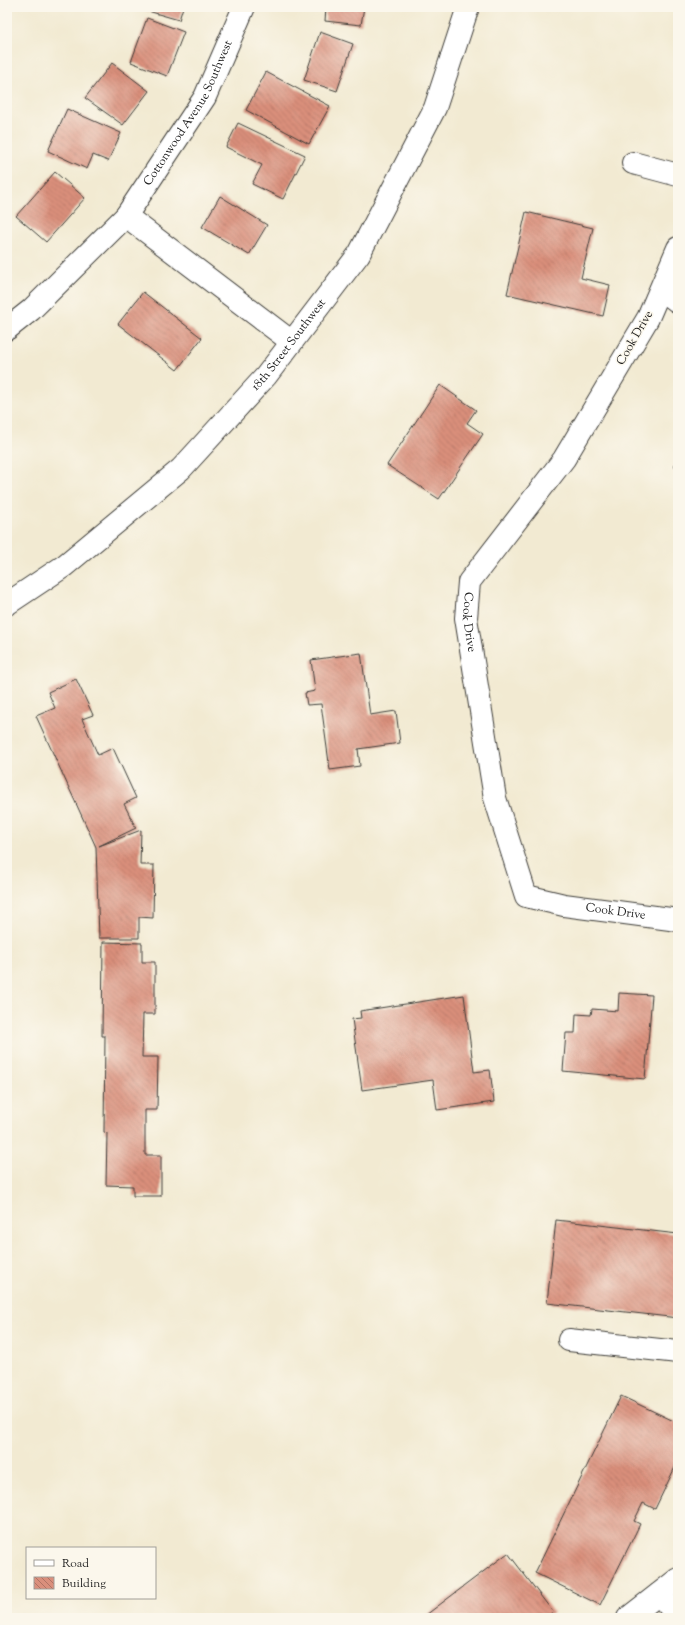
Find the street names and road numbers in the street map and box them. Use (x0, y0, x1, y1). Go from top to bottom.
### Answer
street label: Cottonwood Avenue Southwest (139, 38, 237, 190)
street label: 18th Street Southwest (248, 295, 331, 395)
street label: Cook Drive (612, 307, 658, 369)
street label: Cook Drive (457, 591, 480, 654)
street label: Cook Drive (584, 899, 647, 925)

